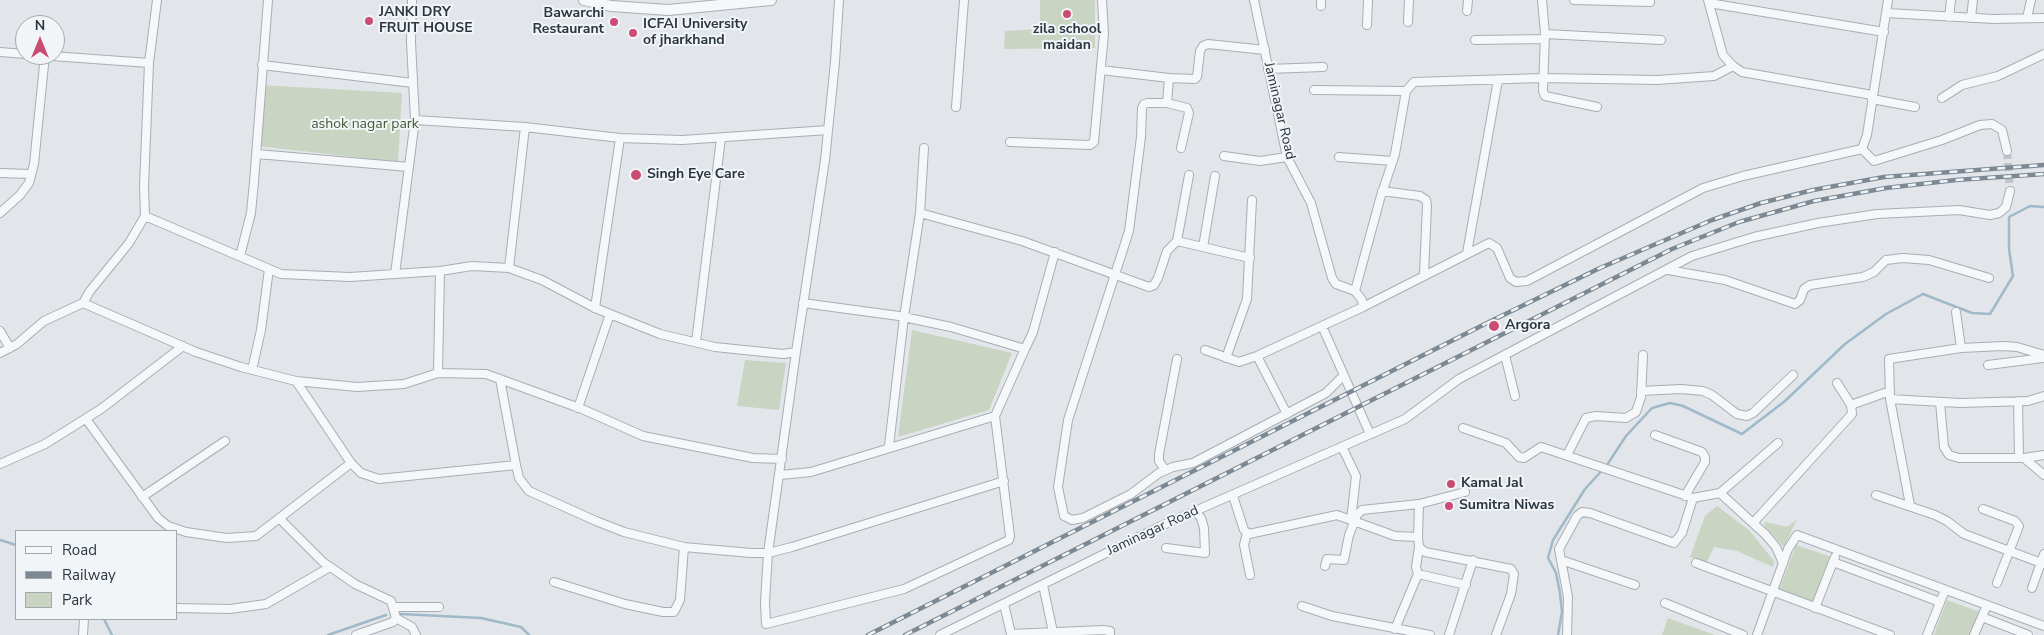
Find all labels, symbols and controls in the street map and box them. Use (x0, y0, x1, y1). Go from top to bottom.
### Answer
place label: JANKI DRY FRUIT HOUSE (379, 5, 473, 38)
place label: Bawarchi Restaurant (532, 6, 604, 38)
marker: zila school maidan (1061, 8, 1073, 20)
north arrow (15, 15, 65, 65)
marker: JANKI DRY FRUIT HOUSE (363, 15, 375, 27)
text: N (35, 16, 45, 35)
marker: Bawarchi Restaurant (608, 16, 620, 28)
place label: ICFAI University of jharkhand (643, 17, 747, 49)
place label: zila school maidan (1033, 22, 1101, 54)
marker: ICFAI University of jharkhand (627, 27, 639, 39)
street label: Jaminagar Road (1260, 61, 1298, 161)
park label: ashok nagar park (311, 117, 419, 133)
place label: Singh Eye Care (647, 167, 745, 183)
marker: Singh Eye Care (629, 168, 643, 182)
place label: Argora (1505, 318, 1550, 334)
marker: Argora (1487, 319, 1501, 333)
place label: Kamal Jal (1461, 476, 1523, 492)
marker: Kamal Jal (1445, 478, 1457, 490)
place label: Sumitra Niwas (1459, 498, 1554, 514)
marker: Sumitra Niwas (1443, 500, 1455, 512)
street label: Jaminagar Road (1104, 502, 1202, 560)
legend (15, 530, 178, 620)
text: Road (62, 540, 97, 560)
text: Railway (62, 565, 116, 585)
text: Park (62, 590, 92, 610)

